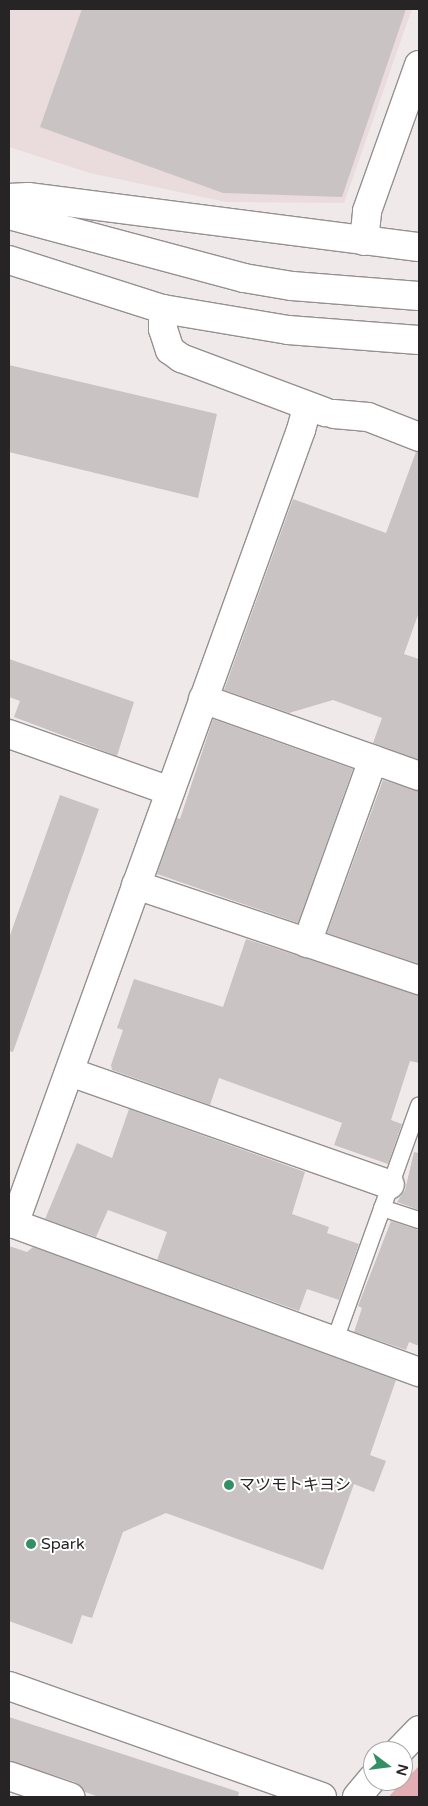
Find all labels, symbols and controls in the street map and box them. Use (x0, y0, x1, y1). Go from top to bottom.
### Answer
place label: マツモトキヨシ (239, 1475, 351, 1495)
marker: マツモトキヨシ (223, 1479, 235, 1491)
place label: Spark (41, 1534, 85, 1554)
marker: Spark (25, 1538, 37, 1550)
north arrow (363, 1741, 413, 1791)
text: N (392, 1762, 412, 1777)

